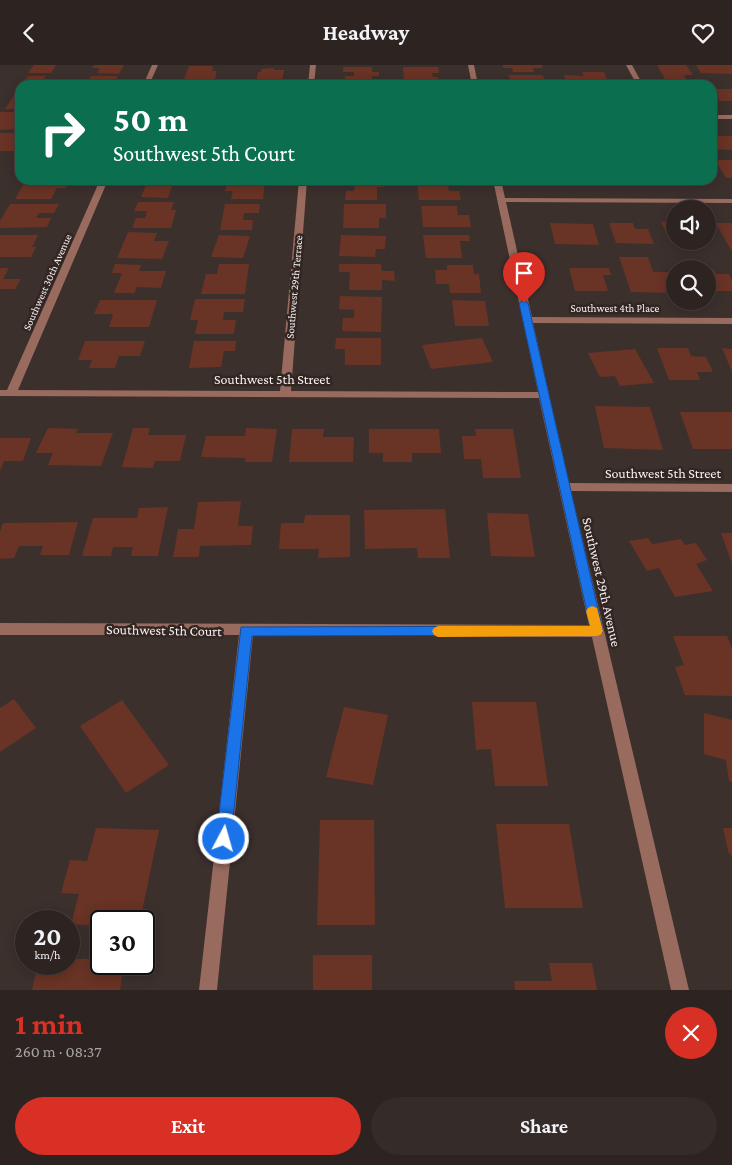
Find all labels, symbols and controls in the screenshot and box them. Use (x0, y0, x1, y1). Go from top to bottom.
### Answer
icon: back (15, 19, 43, 47)
icon: heart (689, 19, 717, 47)
text: Headway (323, 20, 409, 45)
icon: right (30, 100, 95, 165)
text: 50 m (113, 100, 188, 139)
text: Southwest 5th Court (113, 141, 295, 166)
map controls (666, 200, 716, 310)
button: sound (666, 200, 716, 250)
street label: Southwest 30th Avenue (20, 232, 74, 332)
street label: Southwest 29th Terrace (284, 235, 305, 339)
pin (503, 252, 545, 303)
icon: arrive (510, 259, 538, 287)
button: search (666, 260, 716, 310)
street label: Southwest 4th Place (571, 302, 660, 314)
street label: Southwest 5th Street (214, 371, 330, 387)
street label: Southwest 5th Street (605, 465, 721, 481)
street label: Southwest 29th Avenue (579, 516, 625, 648)
street label: Southwest 5th Court (106, 621, 222, 639)
position arrow (197, 812, 249, 864)
speed limit sign: 30 (90, 910, 155, 975)
text: 20 (34, 923, 61, 950)
text: km/h (35, 948, 60, 962)
text: 1 min (15, 1007, 83, 1040)
button: close (665, 1007, 717, 1059)
text: 260 m · 08:37 (15, 1043, 102, 1060)
button: Exit (15, 1097, 361, 1155)
button: Share (371, 1097, 717, 1155)

